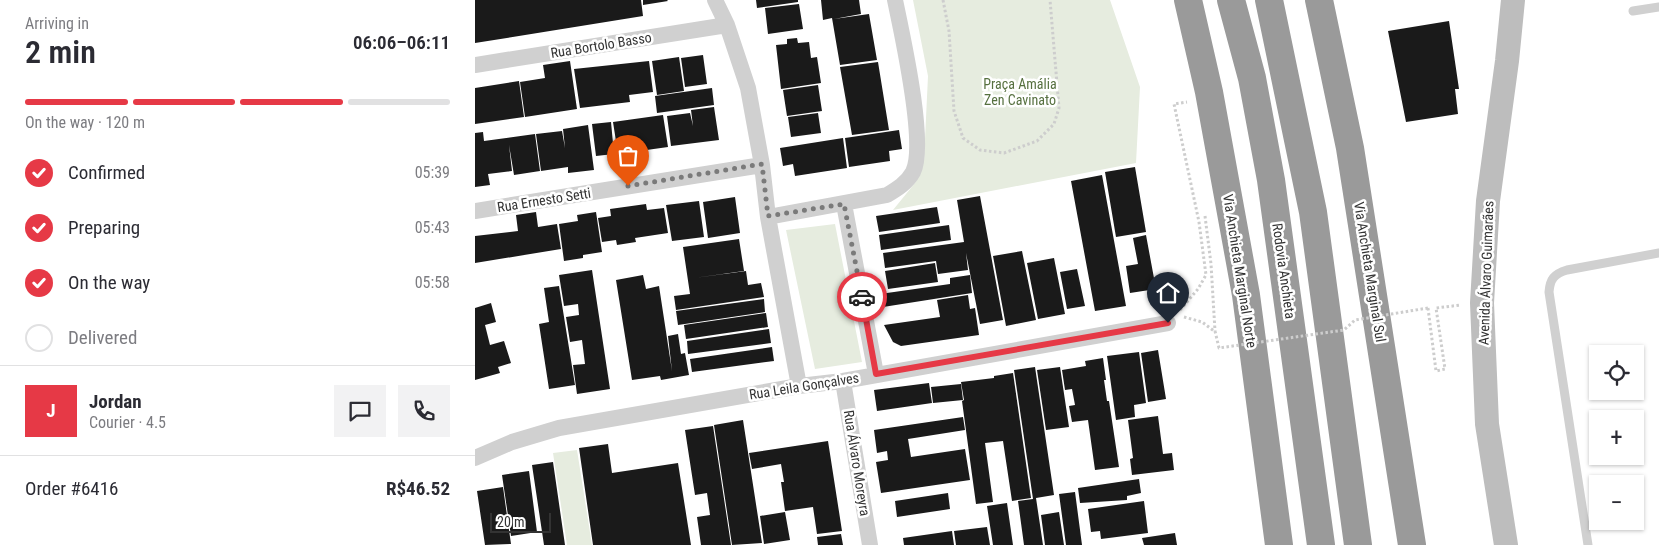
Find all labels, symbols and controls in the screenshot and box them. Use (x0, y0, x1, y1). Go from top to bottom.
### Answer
text: Arriving in (25, 14, 89, 33)
street label: Rua Bortolo Basso (549, 29, 653, 61)
text: 06:06–06:11 (353, 31, 450, 54)
text: 2 min (25, 33, 96, 71)
park label: Praça Amália Zen Cavinato (983, 76, 1057, 108)
text: On the way · 120 m (25, 113, 145, 132)
pin (607, 135, 649, 186)
icon: bag (614, 142, 642, 170)
icon: check (25, 159, 53, 187)
text: Confirmed (68, 161, 145, 184)
text: 05:39 (415, 163, 450, 182)
street label: Rua Ernesto Setti (496, 185, 592, 215)
street label: Via Anchieta Marginal Norte (1220, 193, 1260, 349)
street label: Via Anchieta Marginal Sul (1351, 201, 1389, 343)
street label: Avenida Álvaro Guimarães (1474, 201, 1497, 345)
icon: check (25, 214, 53, 242)
text: Preparing (68, 216, 140, 239)
text: 05:43 (415, 218, 450, 237)
street label: Rodovia Anchieta (1269, 222, 1299, 320)
icon: check (25, 269, 53, 297)
text: On the way (68, 271, 150, 294)
courier (837, 272, 887, 322)
pin (1147, 272, 1189, 323)
text: 05:58 (415, 273, 450, 292)
icon: home (1154, 279, 1182, 307)
icon: car (848, 283, 876, 311)
text: Delivered (68, 326, 137, 349)
map controls (1589, 345, 1644, 530)
button: locate (1589, 345, 1644, 400)
street label: Rua Leila Gonçalves (748, 369, 860, 403)
button: chat (334, 385, 386, 437)
button: phone (398, 385, 450, 437)
text: Jordan (89, 390, 142, 413)
text: J (46, 399, 56, 422)
street label: Rua Álvaro Moreyra (841, 409, 874, 517)
button: + (1589, 410, 1644, 465)
text: Courier · 4.5 (89, 413, 166, 432)
button: − (1589, 475, 1644, 530)
text: Order #6416 (25, 477, 118, 500)
text: R$46.52 (386, 477, 450, 500)
scale bar (490, 510, 551, 533)
text: 20 m (497, 514, 525, 530)

